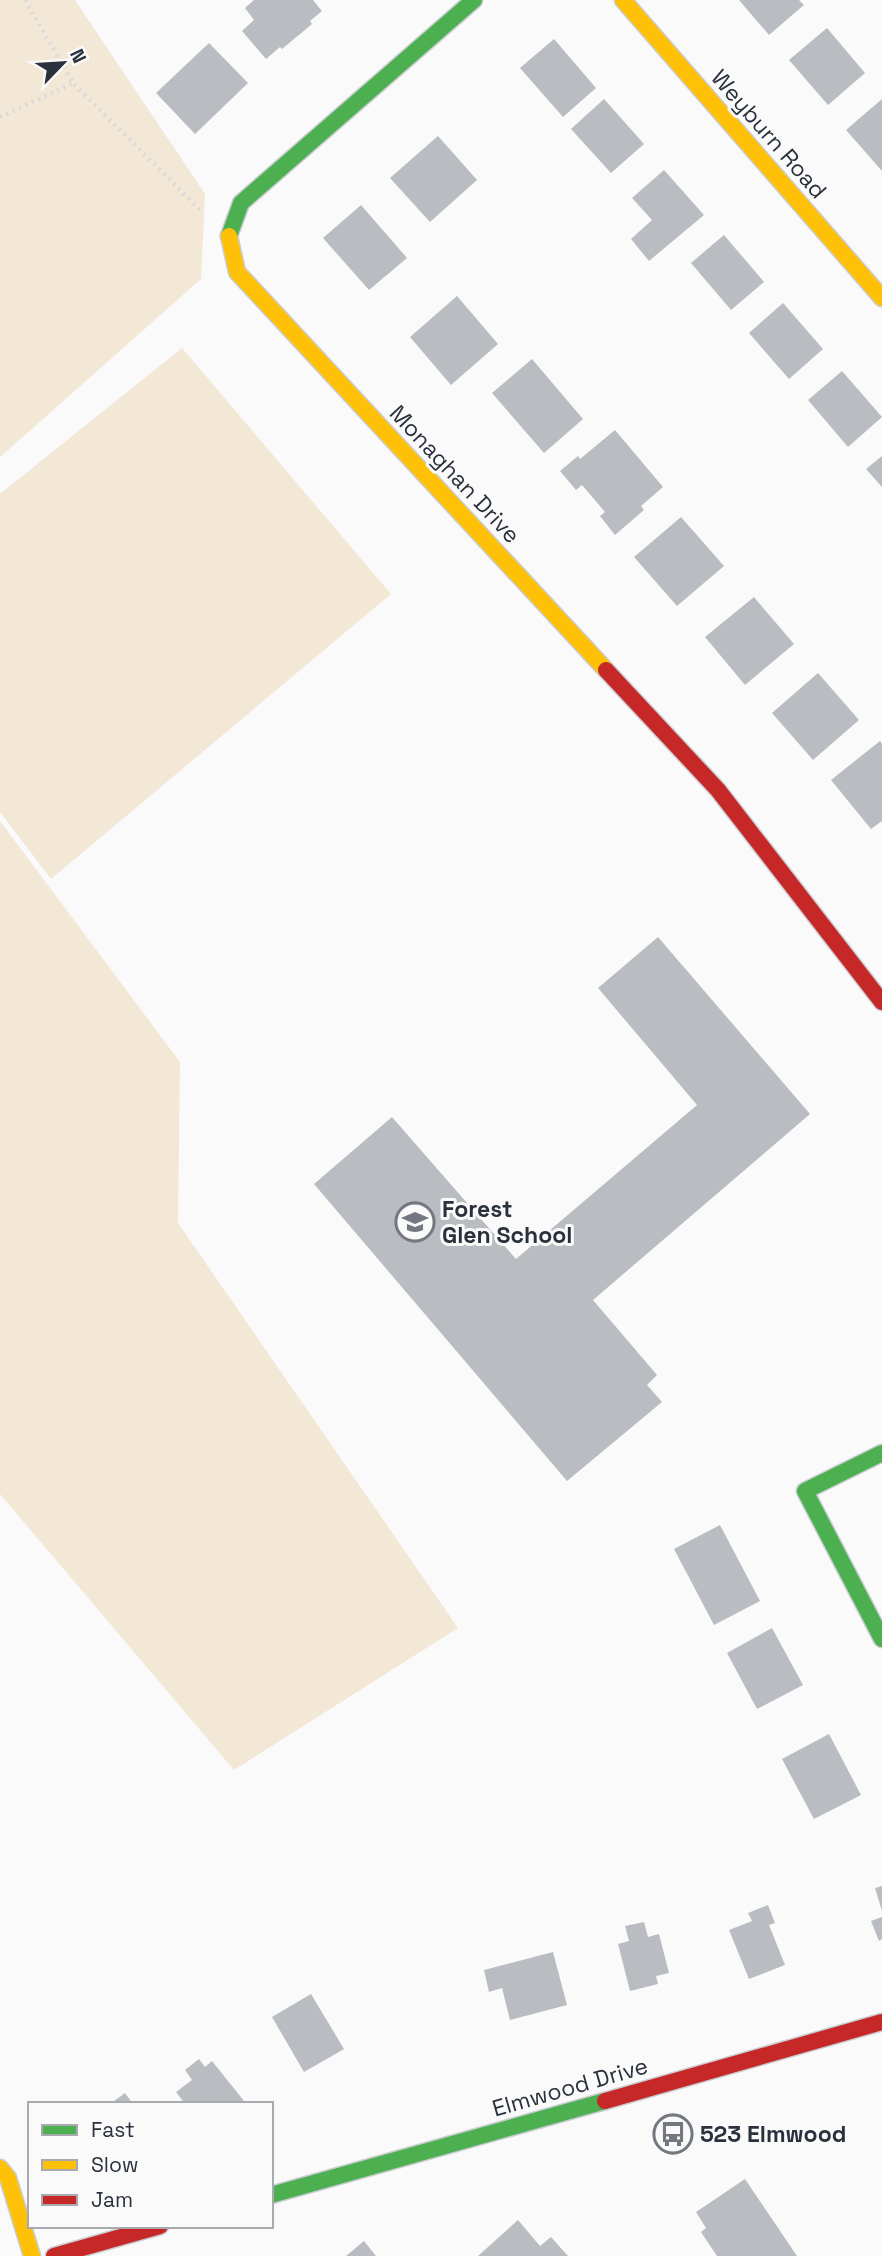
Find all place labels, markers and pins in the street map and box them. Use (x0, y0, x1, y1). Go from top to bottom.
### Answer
place label: Forest Glen School (442, 1194, 572, 1250)
school or university icon: Forest Glen School (394, 1201, 436, 1243)
bus stop icon: 523 Elmwood (652, 2113, 694, 2155)
place label: 523 Elmwood (700, 2119, 846, 2149)

